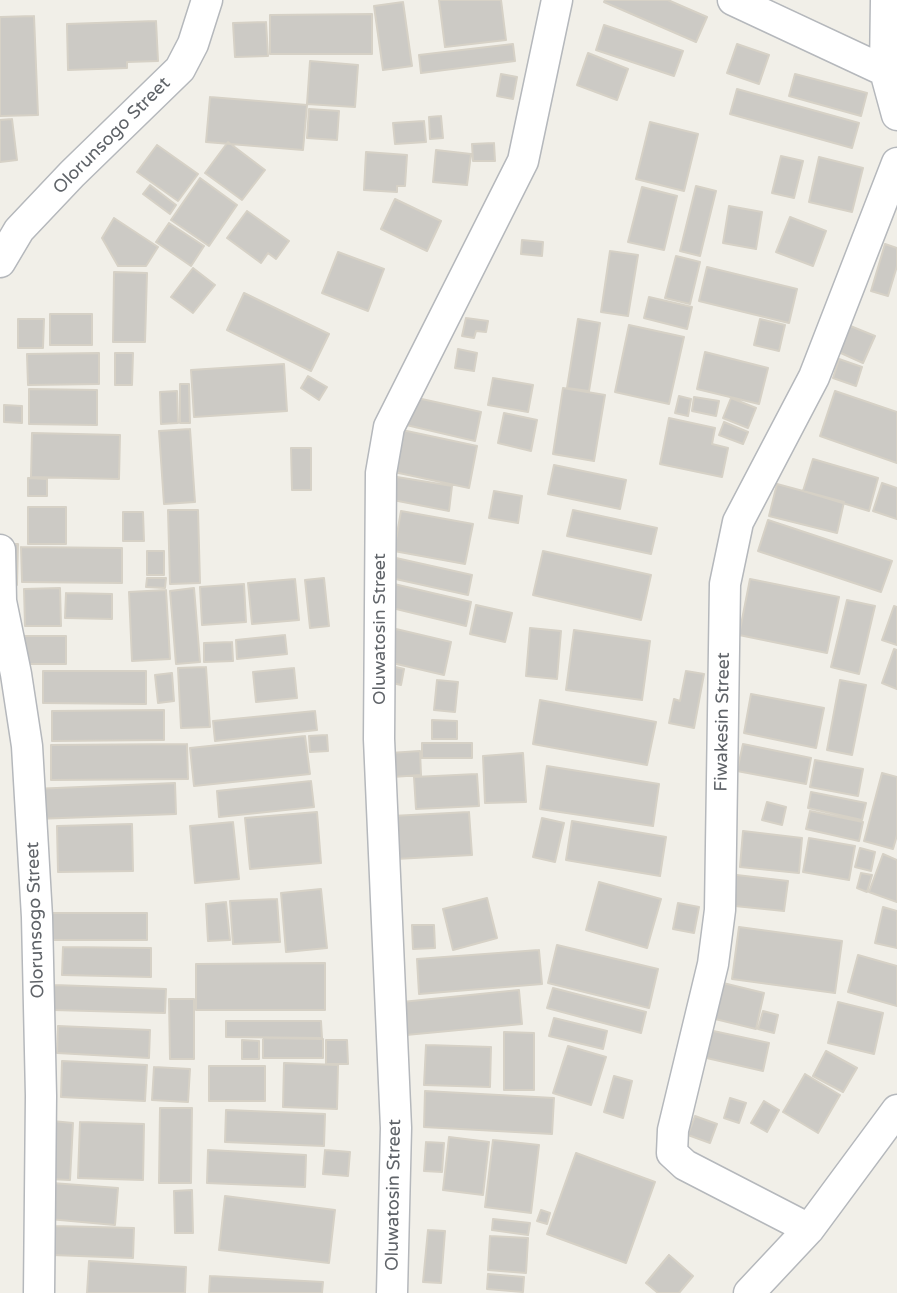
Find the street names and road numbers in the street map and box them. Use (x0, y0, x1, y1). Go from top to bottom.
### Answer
street label: Olorunsogo Street (49, 73, 175, 199)
street label: Oluwatosin Street (369, 553, 391, 705)
street label: Fiwakesin Street (711, 652, 735, 792)
street label: Olorunsogo Street (22, 841, 50, 999)
street label: Oluwatosin Street (382, 1119, 406, 1271)

